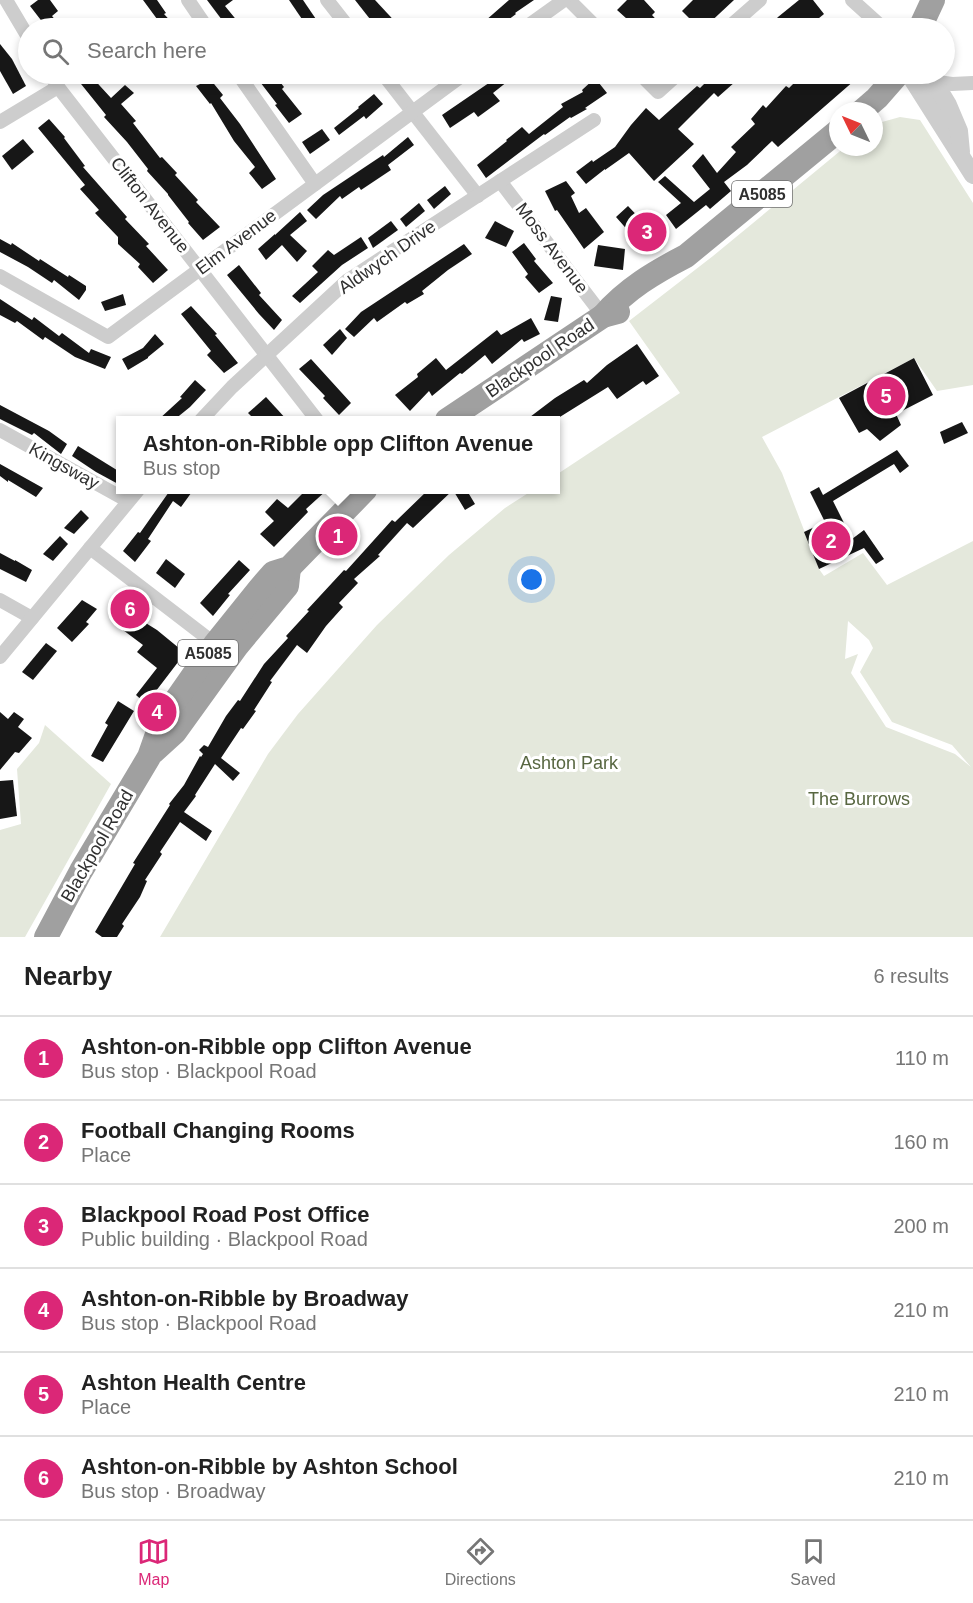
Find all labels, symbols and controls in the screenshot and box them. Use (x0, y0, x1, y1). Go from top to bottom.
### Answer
search box (18, 18, 955, 84)
icon: search (39, 35, 72, 68)
text: Search here (87, 38, 207, 63)
north arrow (829, 102, 883, 156)
street label: Clifton Avenue (106, 153, 194, 257)
road number: A5085 (732, 181, 792, 207)
street label: Moss Avenue (512, 199, 592, 297)
street label: Elm Avenue (192, 205, 280, 279)
pin: 3 (628, 210, 666, 254)
street label: Aldwych Drive (335, 216, 439, 298)
street label: Blackpool Road (482, 314, 598, 402)
pin: 5 (866, 374, 906, 418)
popup (116, 416, 560, 494)
text: Ashton-on-Ribble opp Clifton Avenue (143, 431, 533, 456)
street label: Kingsway (25, 439, 103, 493)
text: Bus stop (143, 457, 221, 479)
pin: 1 (318, 514, 358, 558)
pin: 2 (812, 518, 850, 564)
your location (517, 565, 546, 594)
pin: 6 (110, 586, 150, 632)
road number: A5085 (178, 640, 238, 666)
pin: 4 (138, 690, 176, 734)
park label: Ashton Park (520, 753, 619, 773)
street label: Blackpool Road (57, 786, 137, 906)
park label: The Burrows (808, 789, 910, 809)
text: Nearby (24, 961, 112, 991)
text: 6 results (873, 965, 949, 987)
text: Ashton-on-Ribble opp Clifton Avenue (81, 1034, 472, 1059)
text: 1 (38, 1047, 49, 1069)
text: 110 m (895, 1047, 949, 1069)
text: Bus stop · Blackpool Road (81, 1060, 317, 1082)
text: Football Changing Rooms (81, 1118, 355, 1143)
text: 2 (38, 1131, 49, 1153)
text: 160 m (893, 1131, 949, 1153)
text: Place (81, 1144, 131, 1166)
text: Blackpool Road Post Office (81, 1202, 370, 1227)
text: 3 (38, 1215, 49, 1237)
text: 200 m (893, 1215, 949, 1237)
text: Public building · Blackpool Road (81, 1228, 368, 1250)
text: Ashton-on-Ribble by Broadway (81, 1286, 409, 1311)
text: 4 (38, 1299, 49, 1321)
text: 210 m (893, 1299, 949, 1321)
text: Bus stop · Blackpool Road (81, 1312, 317, 1334)
text: Ashton Health Centre (81, 1370, 306, 1395)
text: 5 (38, 1383, 49, 1405)
text: 210 m (893, 1383, 949, 1405)
text: Place (81, 1396, 131, 1418)
text: Ashton-on-Ribble by Ashton School (81, 1454, 458, 1479)
text: 6 (38, 1467, 49, 1489)
text: 210 m (893, 1467, 949, 1489)
text: Bus stop · Broadway (81, 1480, 266, 1502)
tab: Map (137, 1535, 170, 1589)
tab: Directions (445, 1535, 516, 1589)
tab: Saved (790, 1535, 836, 1589)

